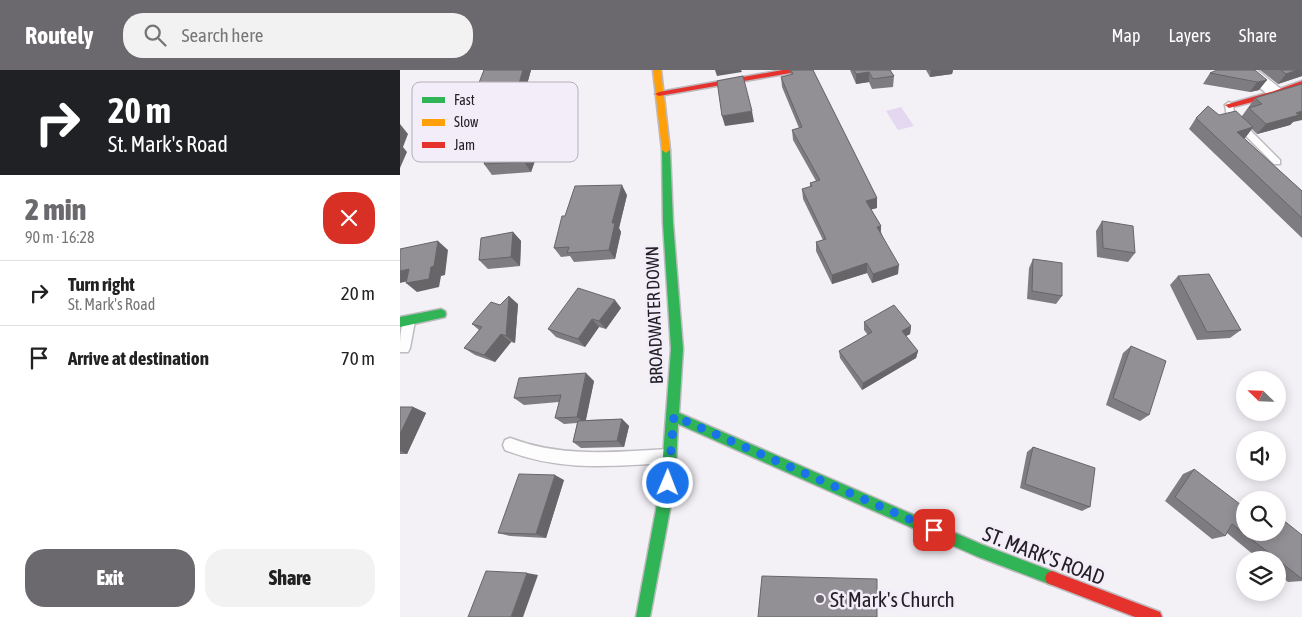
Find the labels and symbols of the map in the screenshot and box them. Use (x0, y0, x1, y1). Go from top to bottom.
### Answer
legend (412, 82, 578, 162)
text: Fast (454, 92, 475, 108)
text: Slow (454, 114, 479, 130)
text: Jam (454, 137, 475, 153)
street label: BROADWATER DOWN (641, 245, 667, 385)
north arrow (1236, 371, 1286, 421)
position arrow (641, 456, 693, 508)
pin (913, 509, 955, 551)
street label: ST. MARK'S ROAD (980, 521, 1108, 589)
place label: St Mark's Church (830, 587, 955, 611)
marker: St Mark's Church (814, 593, 826, 605)

